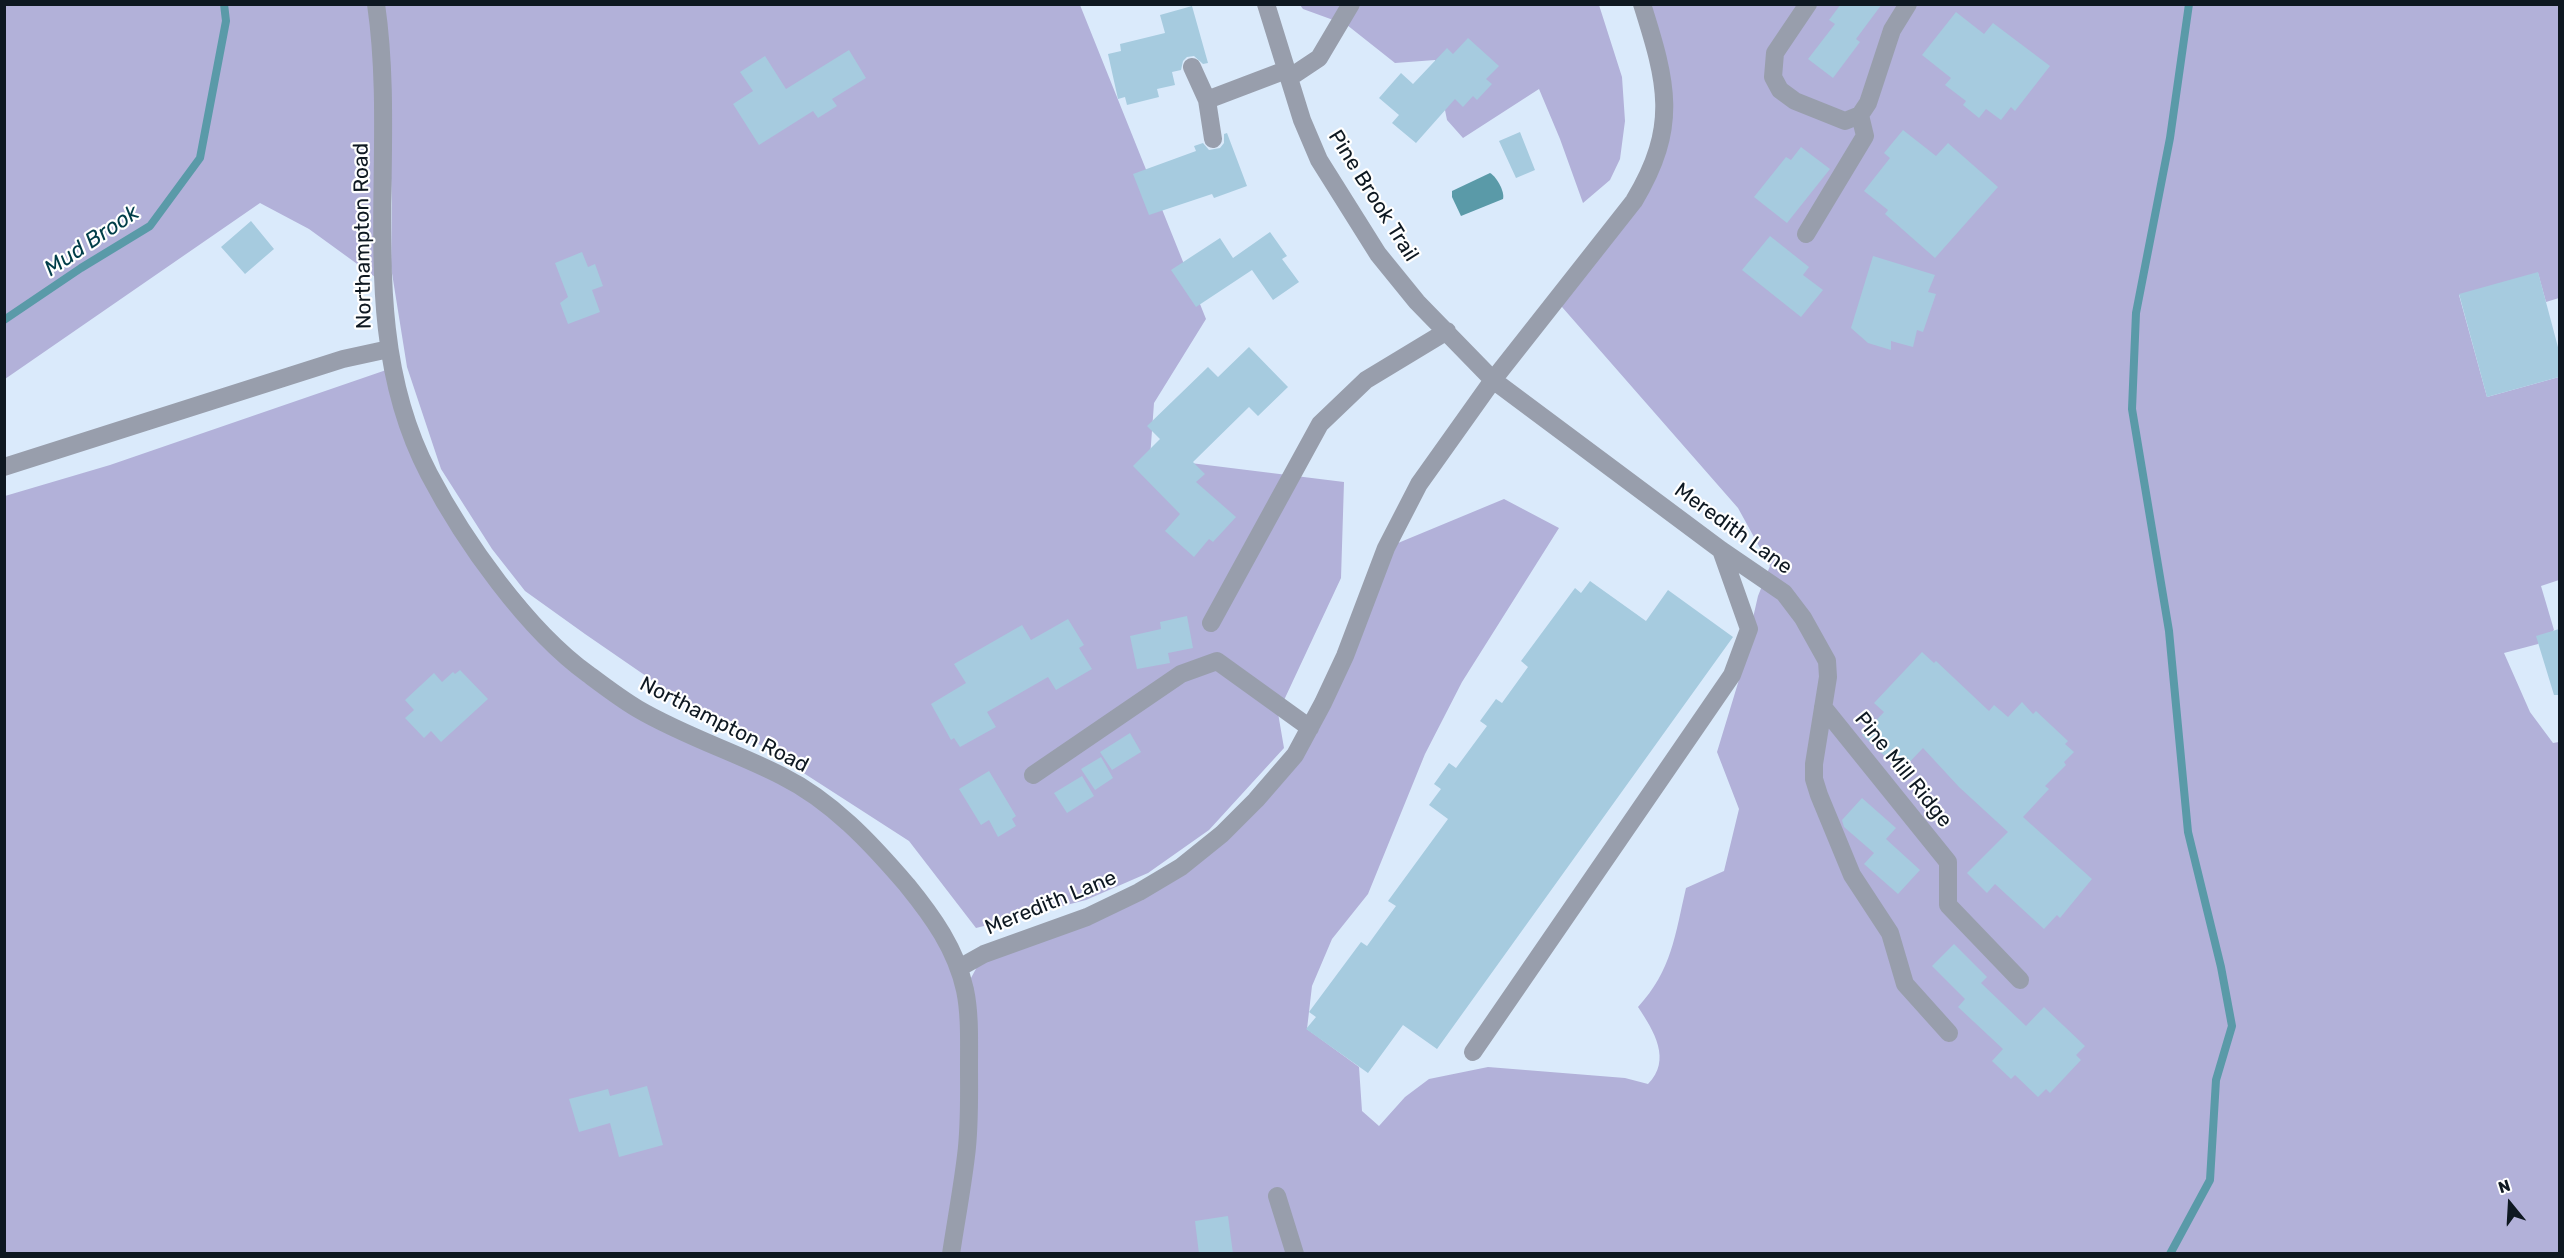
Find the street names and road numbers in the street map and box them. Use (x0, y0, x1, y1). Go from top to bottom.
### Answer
street label: Pine Brook Trail (1323, 126, 1423, 266)
street label: Northampton Road (349, 143, 377, 329)
street label: Meredith Lane (1669, 478, 1797, 580)
street label: Northampton Road (635, 672, 813, 778)
street label: Pine Mill Ridge (1849, 707, 1957, 833)
street label: Meredith Lane (982, 865, 1120, 941)

